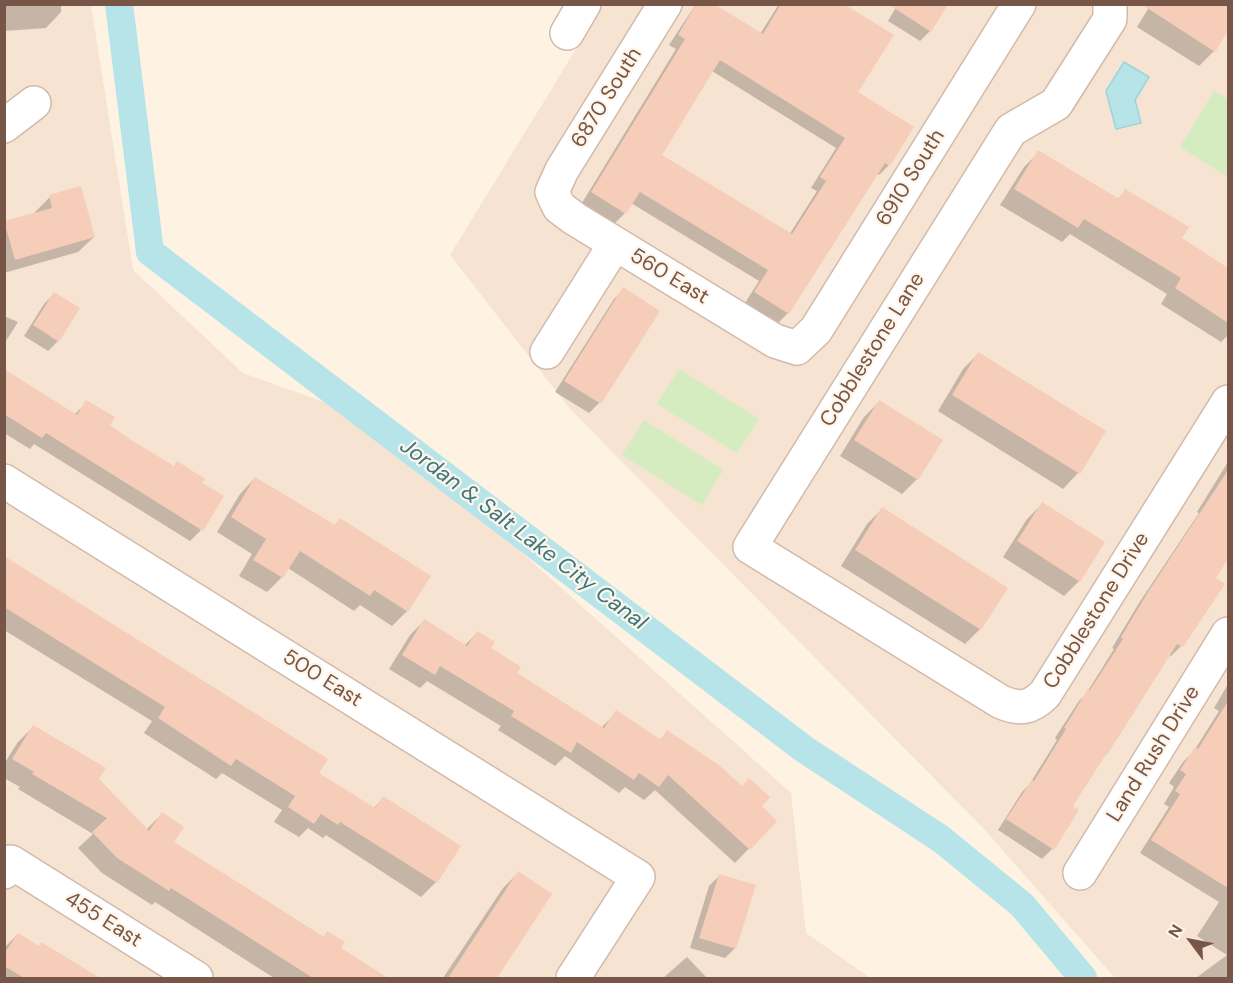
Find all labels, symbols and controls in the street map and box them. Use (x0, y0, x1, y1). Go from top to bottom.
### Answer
street label: 6870 South (566, 43, 648, 153)
street label: 6910 South (871, 125, 951, 231)
street label: 560 East (625, 244, 713, 310)
street label: Cobblestone Lane (815, 268, 931, 432)
water label: Jordan & Salt Lake City Canal (394, 433, 652, 637)
street label: Cobblestone Drive (1039, 528, 1155, 694)
street label: 500 East (278, 645, 366, 713)
street label: Land Rush Drive (1102, 681, 1206, 827)
street label: 455 East (60, 887, 146, 953)
north arrow (1161, 911, 1221, 971)
text: N (1163, 921, 1187, 942)

